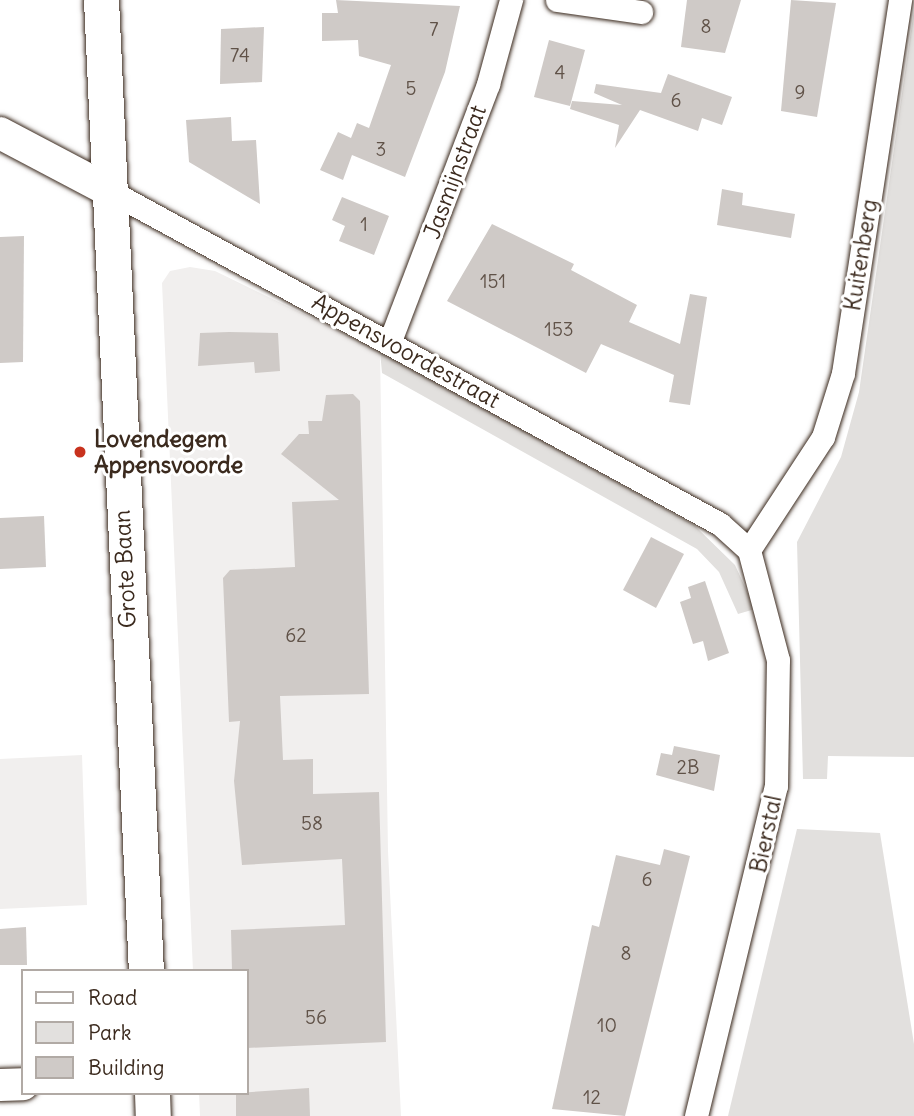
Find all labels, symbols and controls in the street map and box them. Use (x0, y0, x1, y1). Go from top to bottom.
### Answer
house number: 8 (701, 16, 711, 38)
house number: 7 (429, 19, 439, 41)
house number: 74 (230, 45, 250, 67)
house number: 4 (555, 62, 565, 84)
house number: 5 (406, 78, 416, 100)
house number: 9 (795, 82, 805, 104)
house number: 6 (671, 90, 681, 112)
street label: Jasmijnstraat (418, 101, 492, 243)
house number: 3 (376, 139, 386, 161)
street label: Kuitenberg (839, 197, 883, 313)
house number: 1 (360, 214, 368, 236)
house number: 151 (480, 271, 506, 293)
street label: Appensvoordestraat (307, 288, 505, 414)
house number: 153 (544, 319, 574, 341)
place label: Lovendegem Appensvoorde (94, 425, 243, 479)
marker: Lovendegem Appensvoorde (72, 444, 88, 460)
street label: Grote Baan (108, 509, 142, 629)
house number: 62 (285, 625, 307, 647)
house number: 2B (677, 757, 699, 779)
street label: Bierstal (744, 793, 788, 875)
house number: 58 (301, 813, 323, 835)
house number: 6 (642, 869, 652, 891)
house number: 8 (621, 943, 631, 965)
legend (21, 969, 248, 1095)
text: Road (88, 984, 137, 1011)
house number: 56 (305, 1007, 327, 1029)
house number: 10 (597, 1015, 617, 1037)
text: Park (88, 1019, 131, 1046)
text: Building (88, 1054, 164, 1081)
house number: 12 (583, 1087, 601, 1109)

